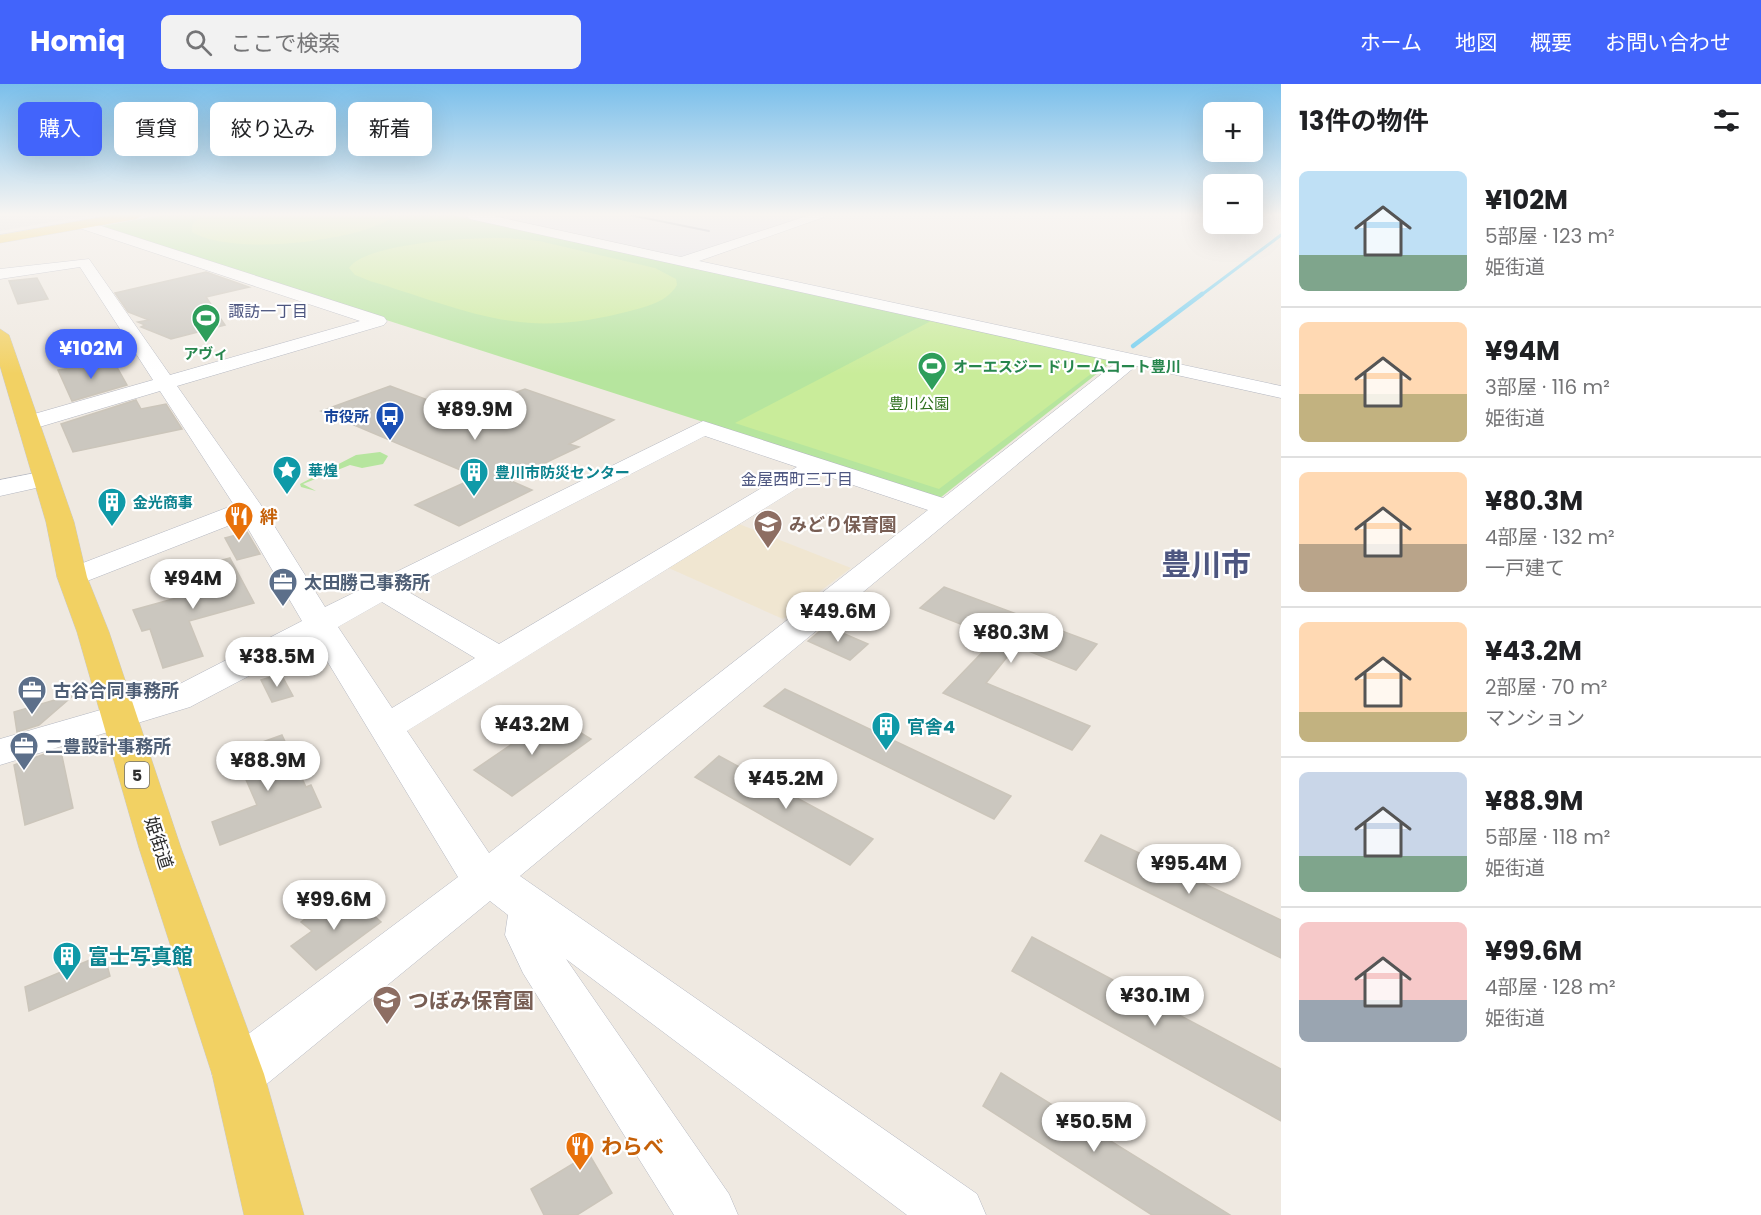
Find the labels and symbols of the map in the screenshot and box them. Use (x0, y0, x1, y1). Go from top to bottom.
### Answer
district label: 諏訪一丁目 (228, 300, 308, 323)
sports icon: アヴィ (190, 302, 222, 344)
pin: ¥102M (49, 329, 133, 380)
place label: アヴィ (183, 343, 229, 364)
sports icon: オーエスジー ドリームコート豊川 (916, 350, 948, 392)
place label: オーエスジー ドリームコート豊川 (953, 356, 1181, 377)
pin: ¥89.9M (426, 390, 524, 441)
park label: 豊川公園 (889, 393, 949, 414)
bus stop icon: 市役所 (374, 400, 406, 442)
place label: 市役所 (324, 406, 369, 427)
place icon: 華煌 (271, 454, 303, 496)
building icon: 豊川市防災センター (458, 456, 490, 498)
place label: 華煌 (308, 460, 338, 481)
place label: 豊川市防災センター (495, 462, 630, 483)
district label: 金屋西町三丁目 (741, 468, 853, 491)
building icon: 金光商事 (96, 486, 128, 528)
place label: 金光商事 (133, 492, 193, 513)
restaurant icon: 絆 (223, 500, 255, 542)
place label: 絆 (260, 504, 278, 529)
school or university icon: みどり保育園 (752, 508, 784, 550)
place label: みどり保育園 (789, 512, 897, 537)
district label: 豊川市 (1161, 543, 1251, 586)
pin: ¥94M (157, 559, 229, 610)
office icon: 太田勝己事務所 (267, 566, 299, 608)
place label: 太田勝己事務所 (304, 570, 430, 595)
pin: ¥49.6M (789, 592, 887, 643)
pin: ¥80.3M (962, 613, 1060, 664)
pin: ¥38.5M (228, 637, 326, 688)
office icon: 古谷合同事務所 (16, 674, 48, 716)
place label: 古谷合同事務所 (53, 678, 179, 703)
pin: ¥43.2M (483, 705, 581, 756)
building icon: 官舎4 (870, 710, 902, 752)
place label: 官舎4 (907, 714, 955, 739)
office icon: 二豊設計事務所 (8, 730, 40, 772)
place label: 二豊設計事務所 (45, 734, 171, 759)
pin: ¥88.9M (219, 741, 317, 792)
pin: ¥45.2M (737, 759, 835, 810)
road number: 5 (125, 762, 149, 788)
street label: 姫街道 (139, 813, 179, 873)
pin: ¥95.4M (1140, 844, 1238, 895)
pin: ¥99.6M (285, 880, 383, 931)
building icon: 富士写真館 (51, 940, 83, 982)
place label: 富士写真館 (88, 942, 193, 971)
pin: ¥30.1M (1106, 976, 1204, 1027)
school or university icon: つぼみ保育園 (371, 984, 403, 1026)
place label: つぼみ保育園 (408, 986, 534, 1015)
pin: ¥50.5M (1045, 1102, 1143, 1153)
restaurant icon: わらべ (564, 1130, 596, 1172)
place label: わらべ (601, 1132, 664, 1161)

